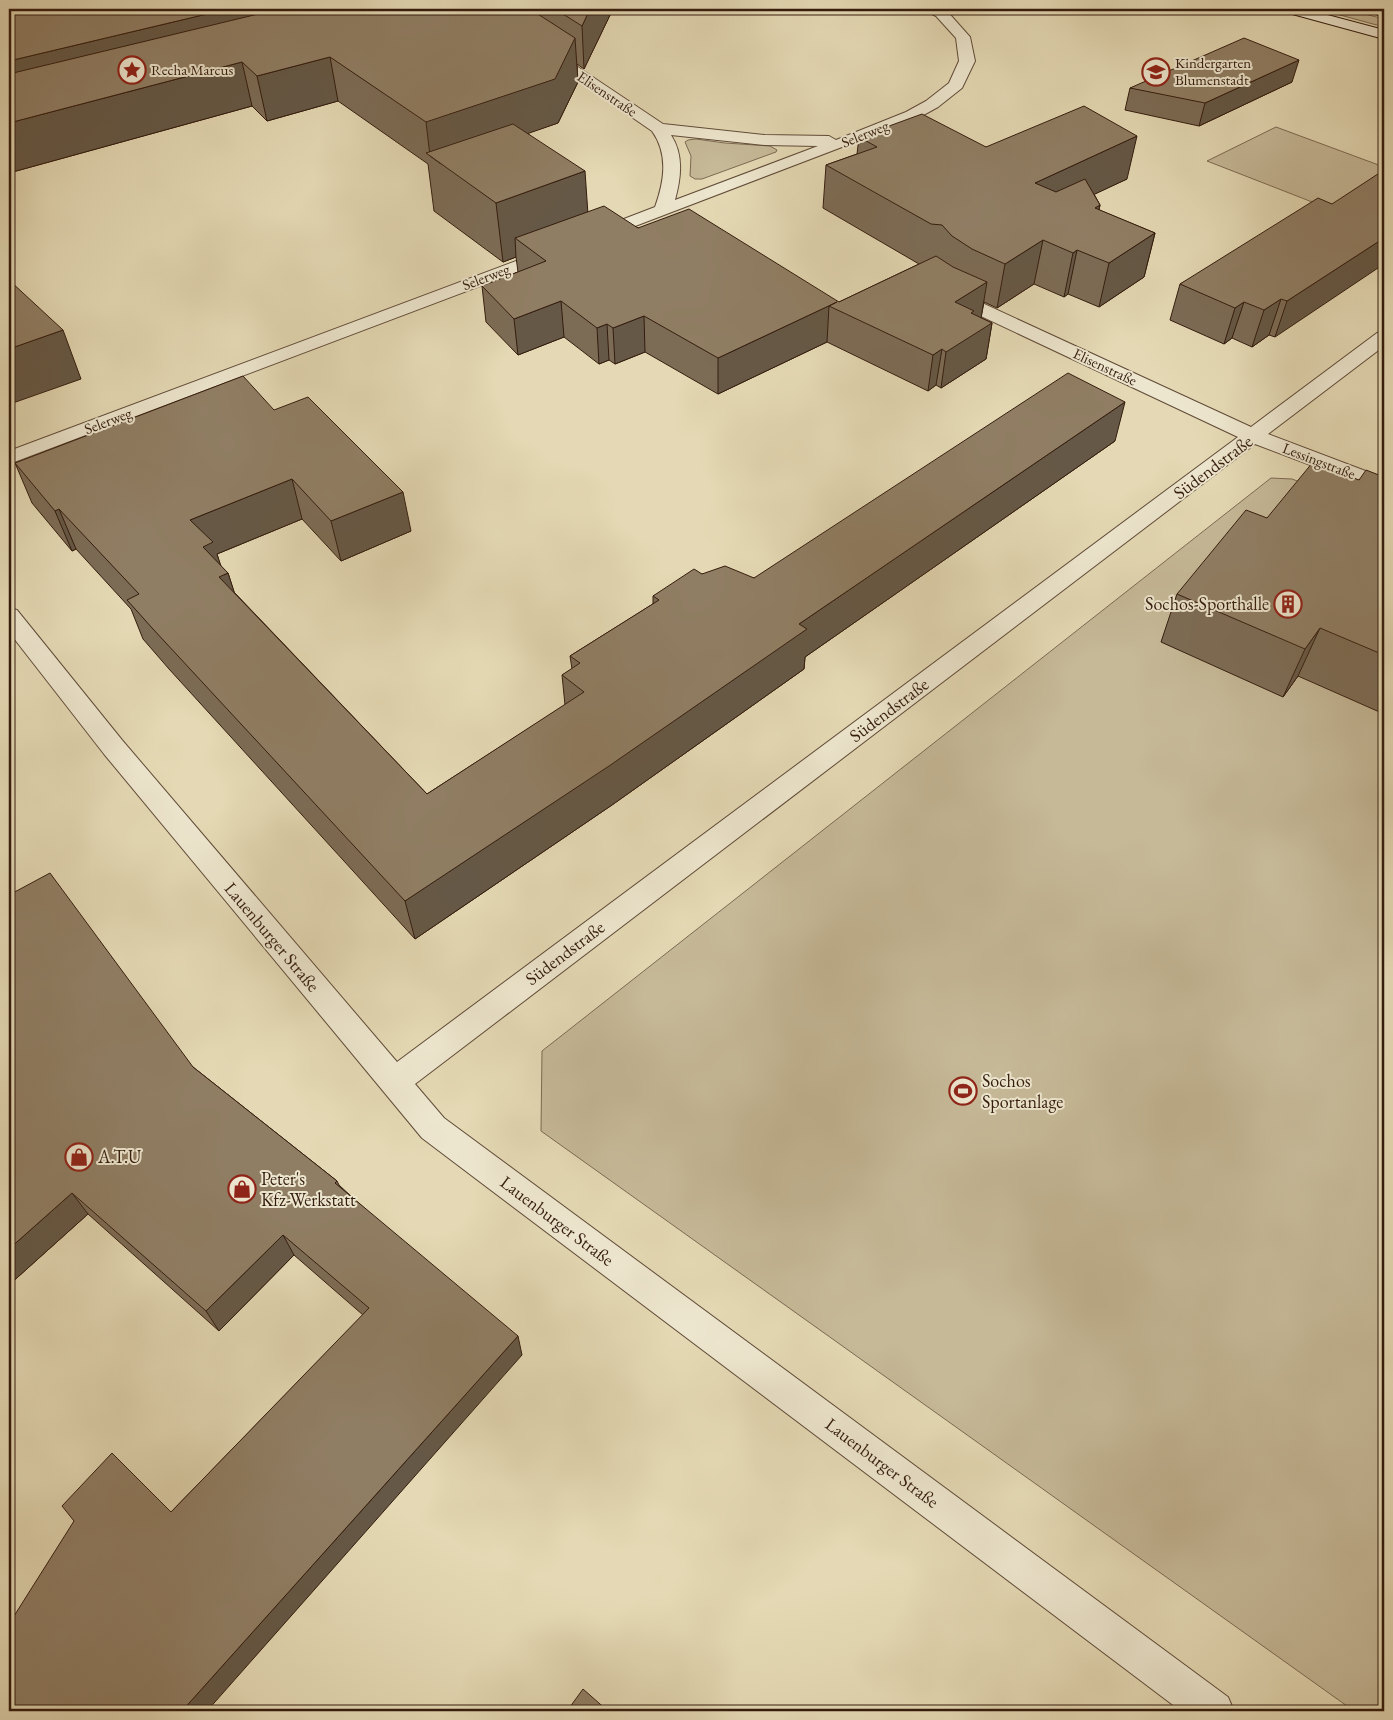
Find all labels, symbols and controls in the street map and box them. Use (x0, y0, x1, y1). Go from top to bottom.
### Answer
place label: Kindergarten Blumenstadt (1175, 53, 1251, 89)
place icon: Recha Marcus (117, 55, 147, 85)
school or university icon: Kindergarten Blumenstadt (1141, 57, 1171, 87)
place label: Recha Marcus (151, 60, 233, 79)
street label: Elisenstraße (574, 67, 641, 121)
street label: Selerweg (838, 115, 892, 152)
street label: Selerweg (459, 259, 513, 294)
street label: Elisenstraße (1070, 344, 1140, 390)
street label: Selerweg (81, 403, 135, 438)
street label: Südendstraße (1168, 429, 1257, 504)
street label: Lessingstraße (1280, 438, 1358, 483)
building icon: Sochos-Sporthalle (1273, 589, 1303, 619)
place label: Sochos-Sporthalle (1145, 592, 1269, 615)
street label: Südendstraße (844, 672, 933, 747)
street label: Lauenburger Straße (220, 877, 325, 996)
street label: Südendstraße (520, 915, 609, 990)
place label: Sochos Sportanlage (982, 1069, 1063, 1113)
sports icon: Sochos Sportanlage (948, 1076, 978, 1106)
shop icon: A.T.U (64, 1142, 94, 1172)
place label: A.T.U (97, 1145, 142, 1168)
place label: Peter's Kfz-Werkstatt (261, 1167, 356, 1211)
street label: Lauenburger Straße (496, 1170, 619, 1271)
shop icon: Peter's Kfz-Werkstatt (227, 1174, 257, 1204)
street label: Lauenburger Straße (821, 1412, 944, 1513)

